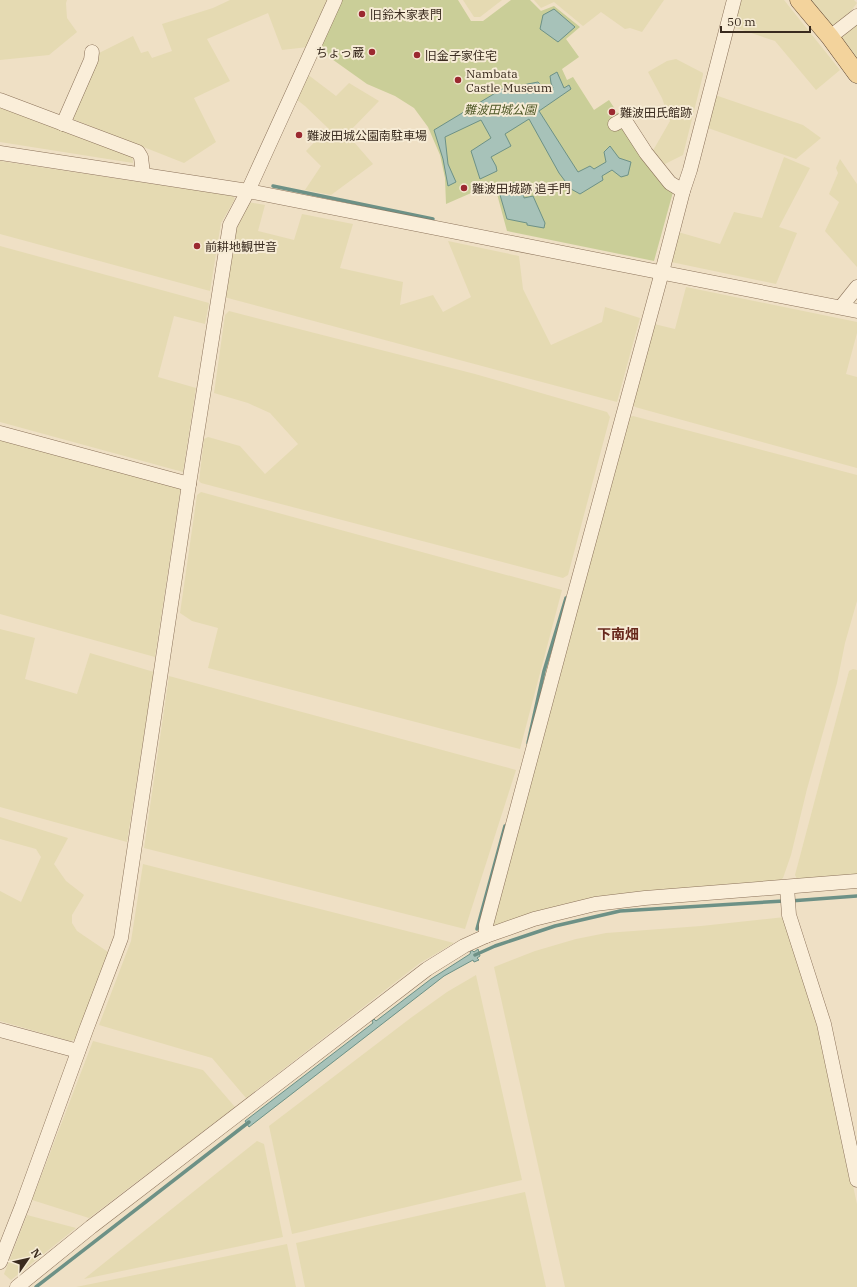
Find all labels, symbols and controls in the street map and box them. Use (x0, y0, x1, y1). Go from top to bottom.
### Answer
place label: 旧鈴木家表門 (370, 7, 442, 22)
scale bar (721, 8, 810, 34)
marker: 旧鈴木家表門 (357, 9, 367, 19)
text: 50 m (727, 14, 756, 29)
place label: ちょっ蔵 (316, 45, 364, 60)
marker: ちょっ蔵 (367, 47, 377, 57)
place label: 旧金子家住宅 (425, 48, 497, 63)
marker: 旧金子家住宅 (412, 50, 422, 60)
place label: Nambata Castle Museum (466, 66, 553, 95)
marker: Nambata Castle Museum (453, 75, 463, 85)
park label: 難波田城公園 (464, 102, 538, 117)
place label: 難波田氏館跡 (620, 105, 692, 120)
marker: 難波田氏館跡 (607, 107, 617, 117)
place label: 難波田城公園南駐車場 (307, 128, 427, 143)
marker: 難波田城公園南駐車場 (294, 130, 304, 140)
place label: 難波田城跡 追手門 (472, 181, 571, 196)
marker: 難波田城跡 追手門 (459, 183, 469, 193)
place label: 前耕地観世音 (205, 239, 277, 254)
marker: 前耕地観世音 (192, 241, 202, 251)
district label: 下南畑 (597, 625, 639, 643)
north arrow (8, 1239, 48, 1279)
text: N (28, 1246, 45, 1261)

